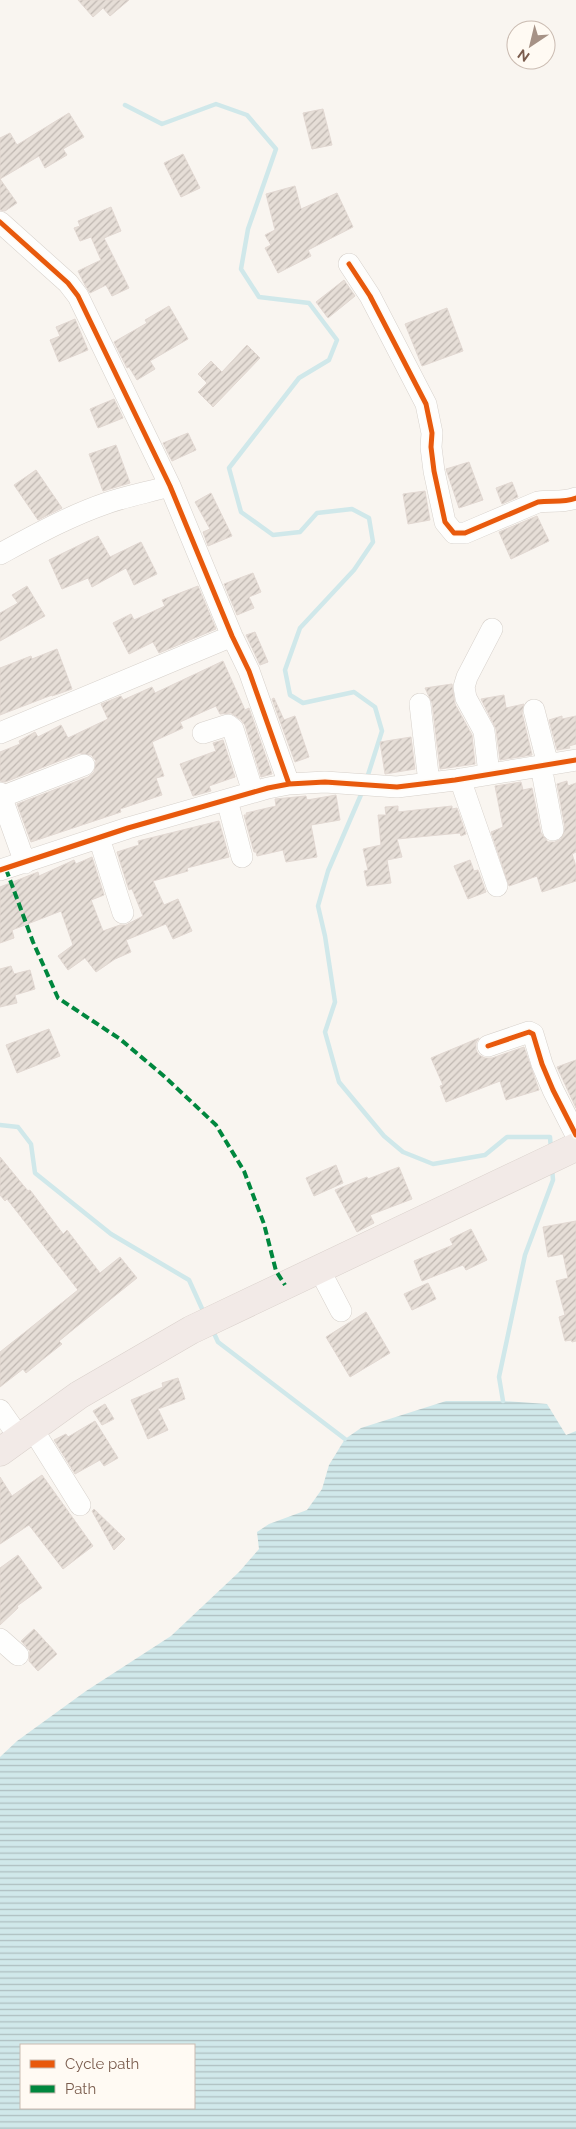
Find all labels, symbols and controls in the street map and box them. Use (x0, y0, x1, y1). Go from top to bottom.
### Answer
north arrow (506, 20, 556, 70)
text: N (515, 46, 533, 65)
legend (20, 2044, 195, 2109)
text: Cycle path (65, 2055, 139, 2073)
text: Path (65, 2080, 96, 2098)

